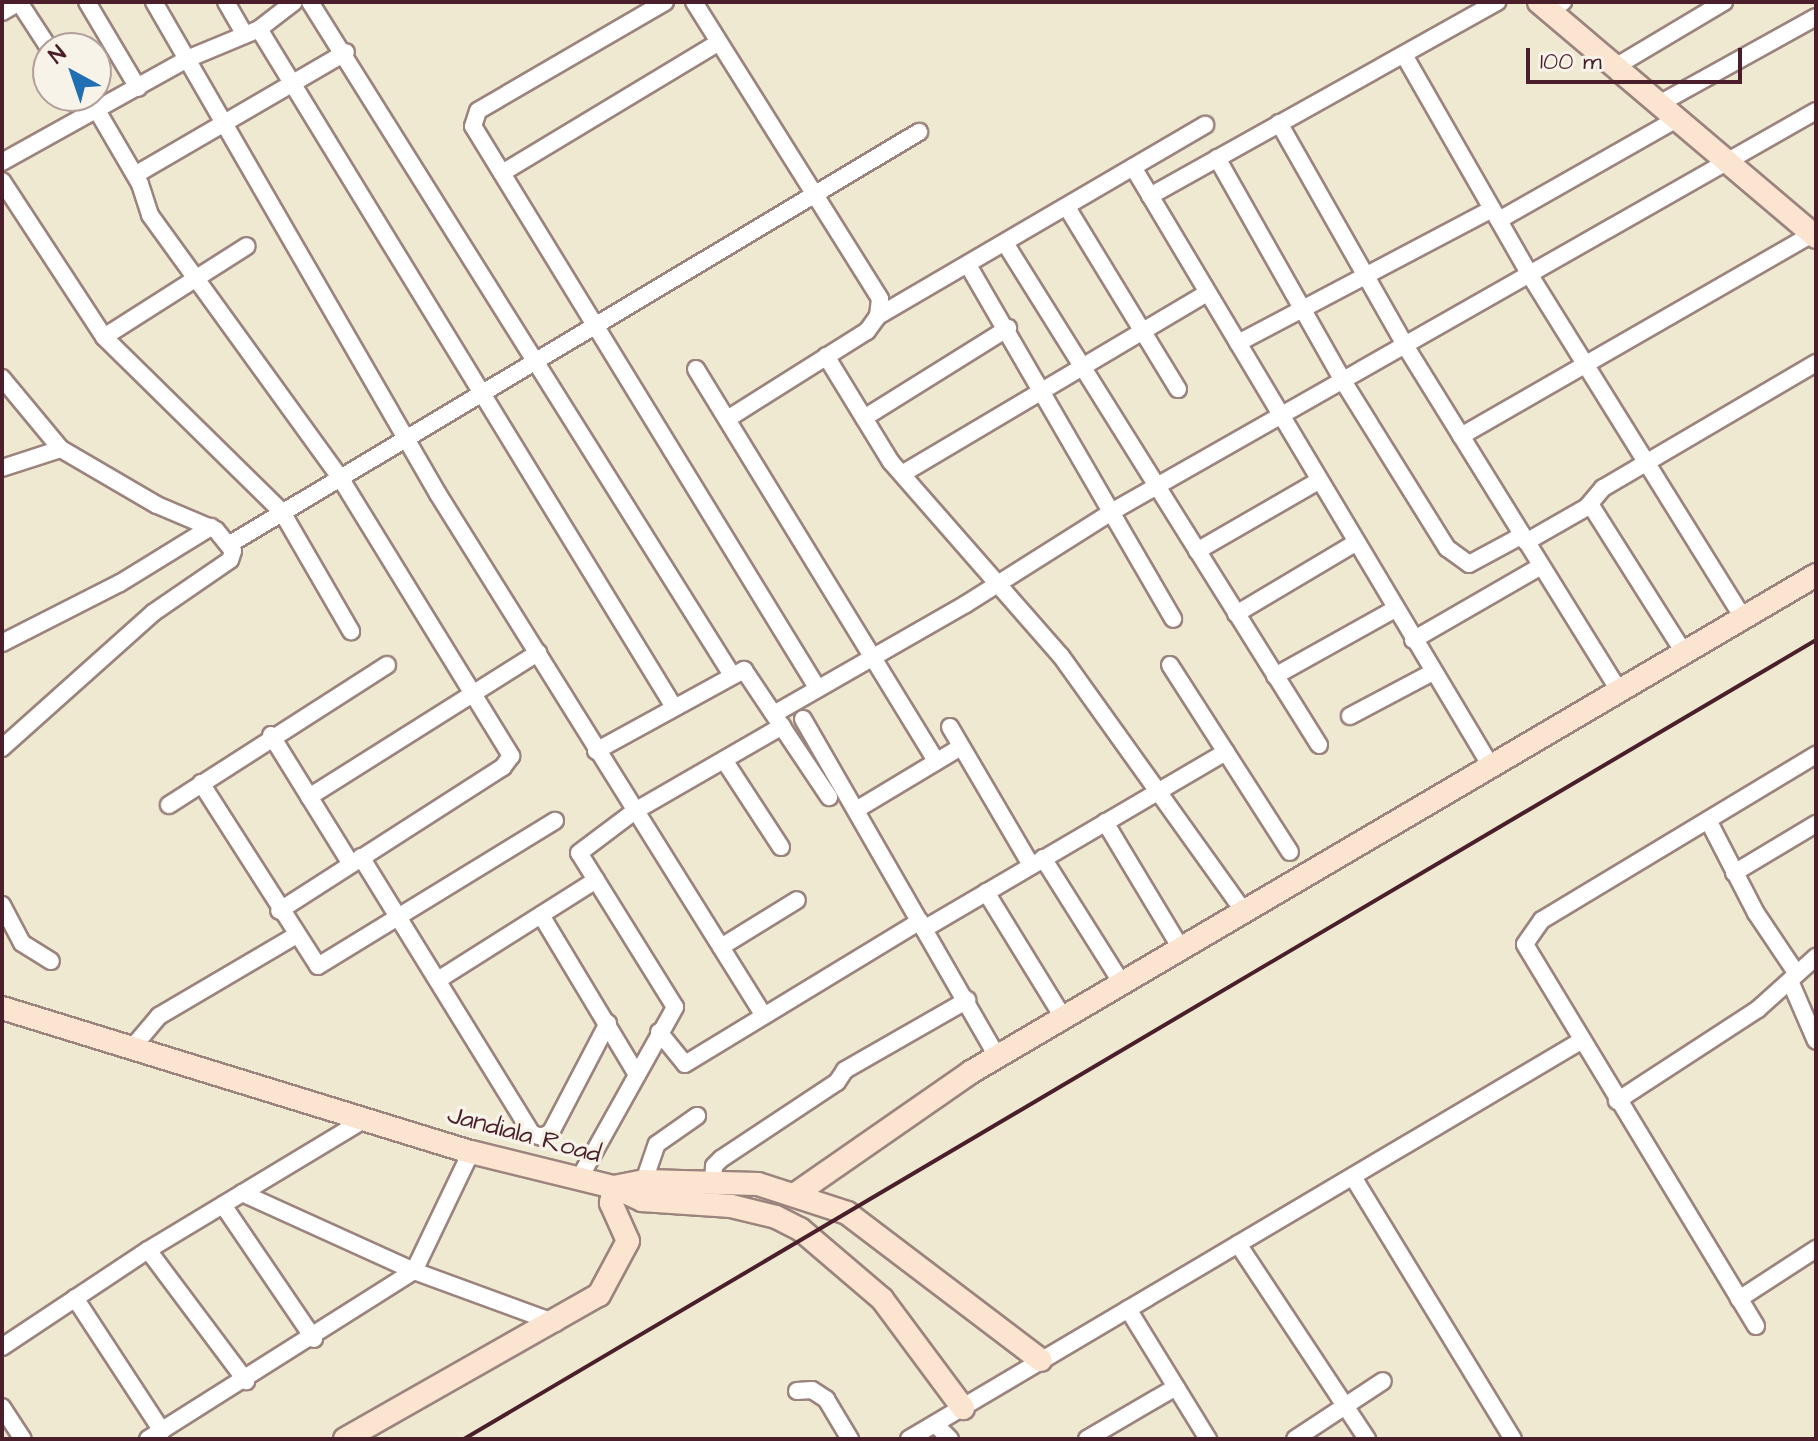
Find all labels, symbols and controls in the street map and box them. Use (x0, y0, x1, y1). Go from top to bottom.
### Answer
north arrow (32, 32, 112, 112)
scale bar (1530, 32, 1746, 82)
text: N (42, 38, 73, 71)
text: 100 m (1540, 45, 1602, 79)
street label: Jandiala Road (444, 1099, 604, 1171)

